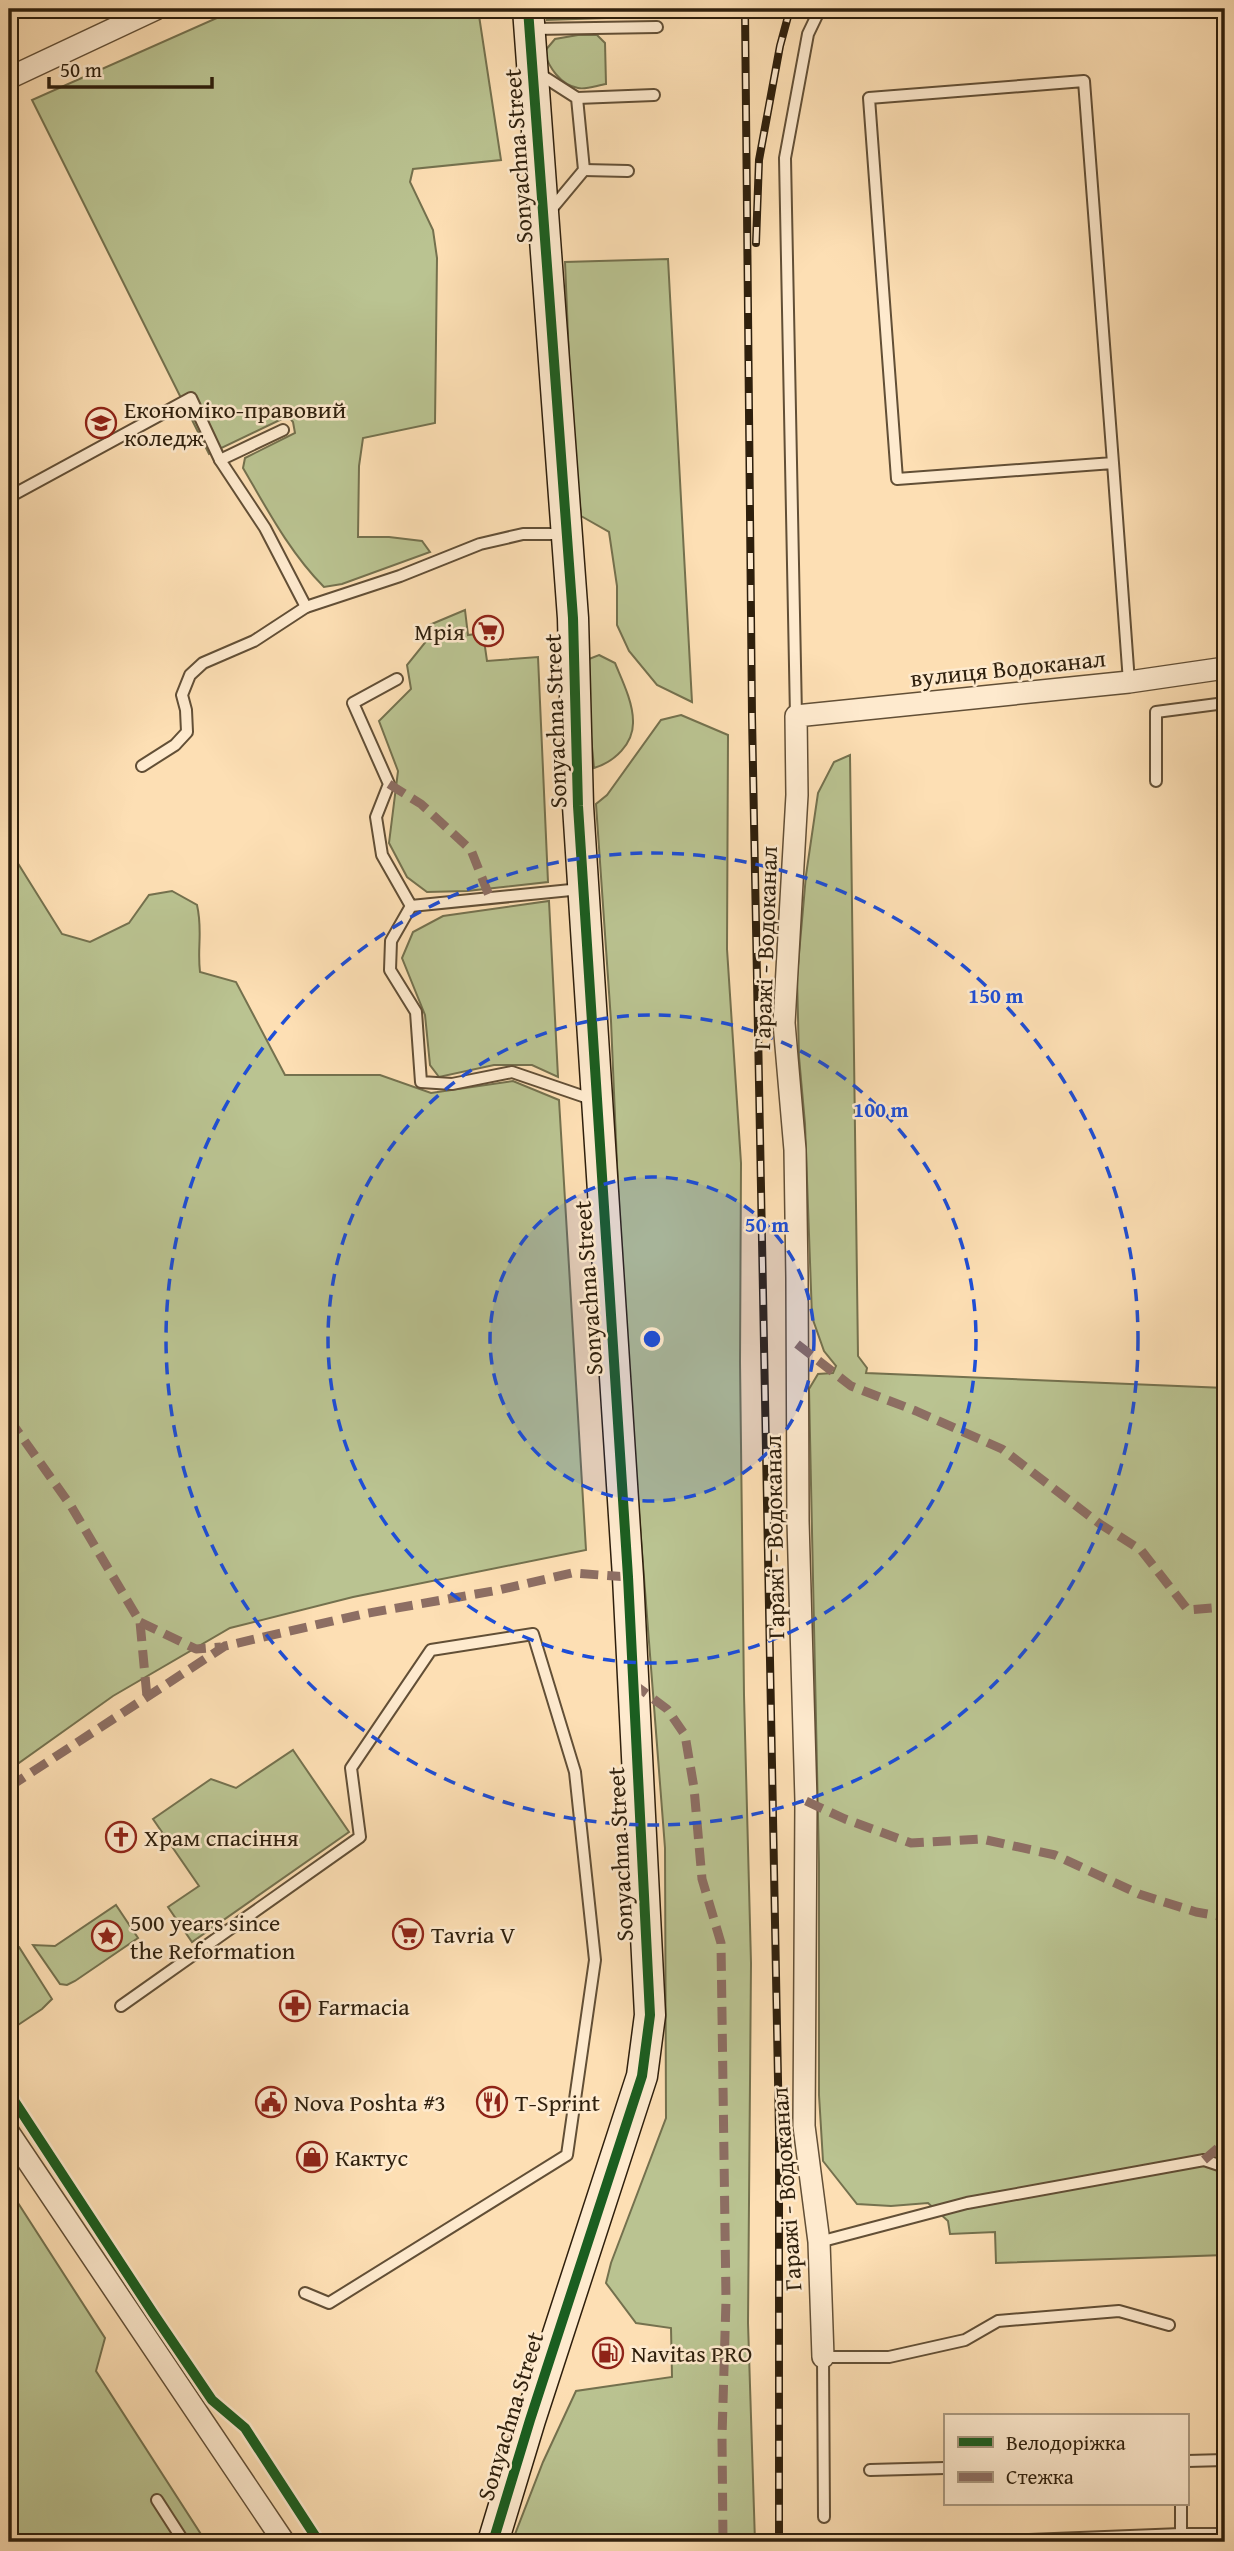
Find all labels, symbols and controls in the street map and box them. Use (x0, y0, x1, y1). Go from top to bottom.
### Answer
scale bar (49, 46, 212, 90)
text: 50 m (60, 54, 102, 85)
street label: Sonyachna Street (494, 67, 542, 244)
place label: Економіко-правовий коледж (124, 392, 346, 455)
school or university icon: Економіко-правовий коледж (84, 406, 118, 440)
place label: Мрія (414, 614, 465, 649)
supermarket icon: Мрія (471, 614, 505, 648)
street label: Sonyachna Street (534, 632, 576, 809)
street label: вулиця Водоканал (909, 640, 1107, 696)
street label: Гаражі - Водоканал (744, 845, 786, 1051)
text: 150 m (968, 980, 1024, 1011)
text: 100 m (853, 1094, 909, 1125)
street label: Sonyachna Street (564, 1199, 612, 1376)
text: 50 m (745, 1209, 789, 1240)
centre of rings (640, 1327, 664, 1351)
street label: Гаражі - Водоканал (755, 1435, 793, 1639)
street label: Sonyachna Street (598, 1765, 642, 1942)
church icon: Храм спасіння (104, 1820, 138, 1854)
place label: Храм спасіння (144, 1820, 299, 1855)
place label: 500 years since the Reformation (130, 1905, 296, 1968)
supermarket icon: Tavria V (391, 1917, 425, 1951)
place label: Tavria V (431, 1917, 516, 1952)
place icon: 500 years since the Reformation (90, 1919, 124, 1953)
pharmacy icon: Farmacia (278, 1989, 312, 2023)
place label: Farmacia (318, 1989, 410, 2024)
public building icon: Nova Poshta #3 (254, 2085, 288, 2119)
place label: Nova Poshta #3 (294, 2085, 446, 2120)
restaurant icon: T-Sprint (475, 2085, 509, 2119)
place label: T-Sprint (515, 2085, 600, 2120)
street label: Гаражі - Водоканал (761, 2086, 811, 2292)
shop icon: Кактус (295, 2140, 329, 2174)
place label: Кактус (335, 2140, 409, 2175)
street label: Sonyachna Street (468, 2327, 552, 2505)
fuel station icon: Navitas PRO (591, 2336, 625, 2370)
place label: Navitas PRO (631, 2336, 752, 2371)
legend (944, 2414, 1188, 2506)
text: Велодоріжка (1006, 2427, 1126, 2458)
text: Стежка (1006, 2461, 1074, 2492)

